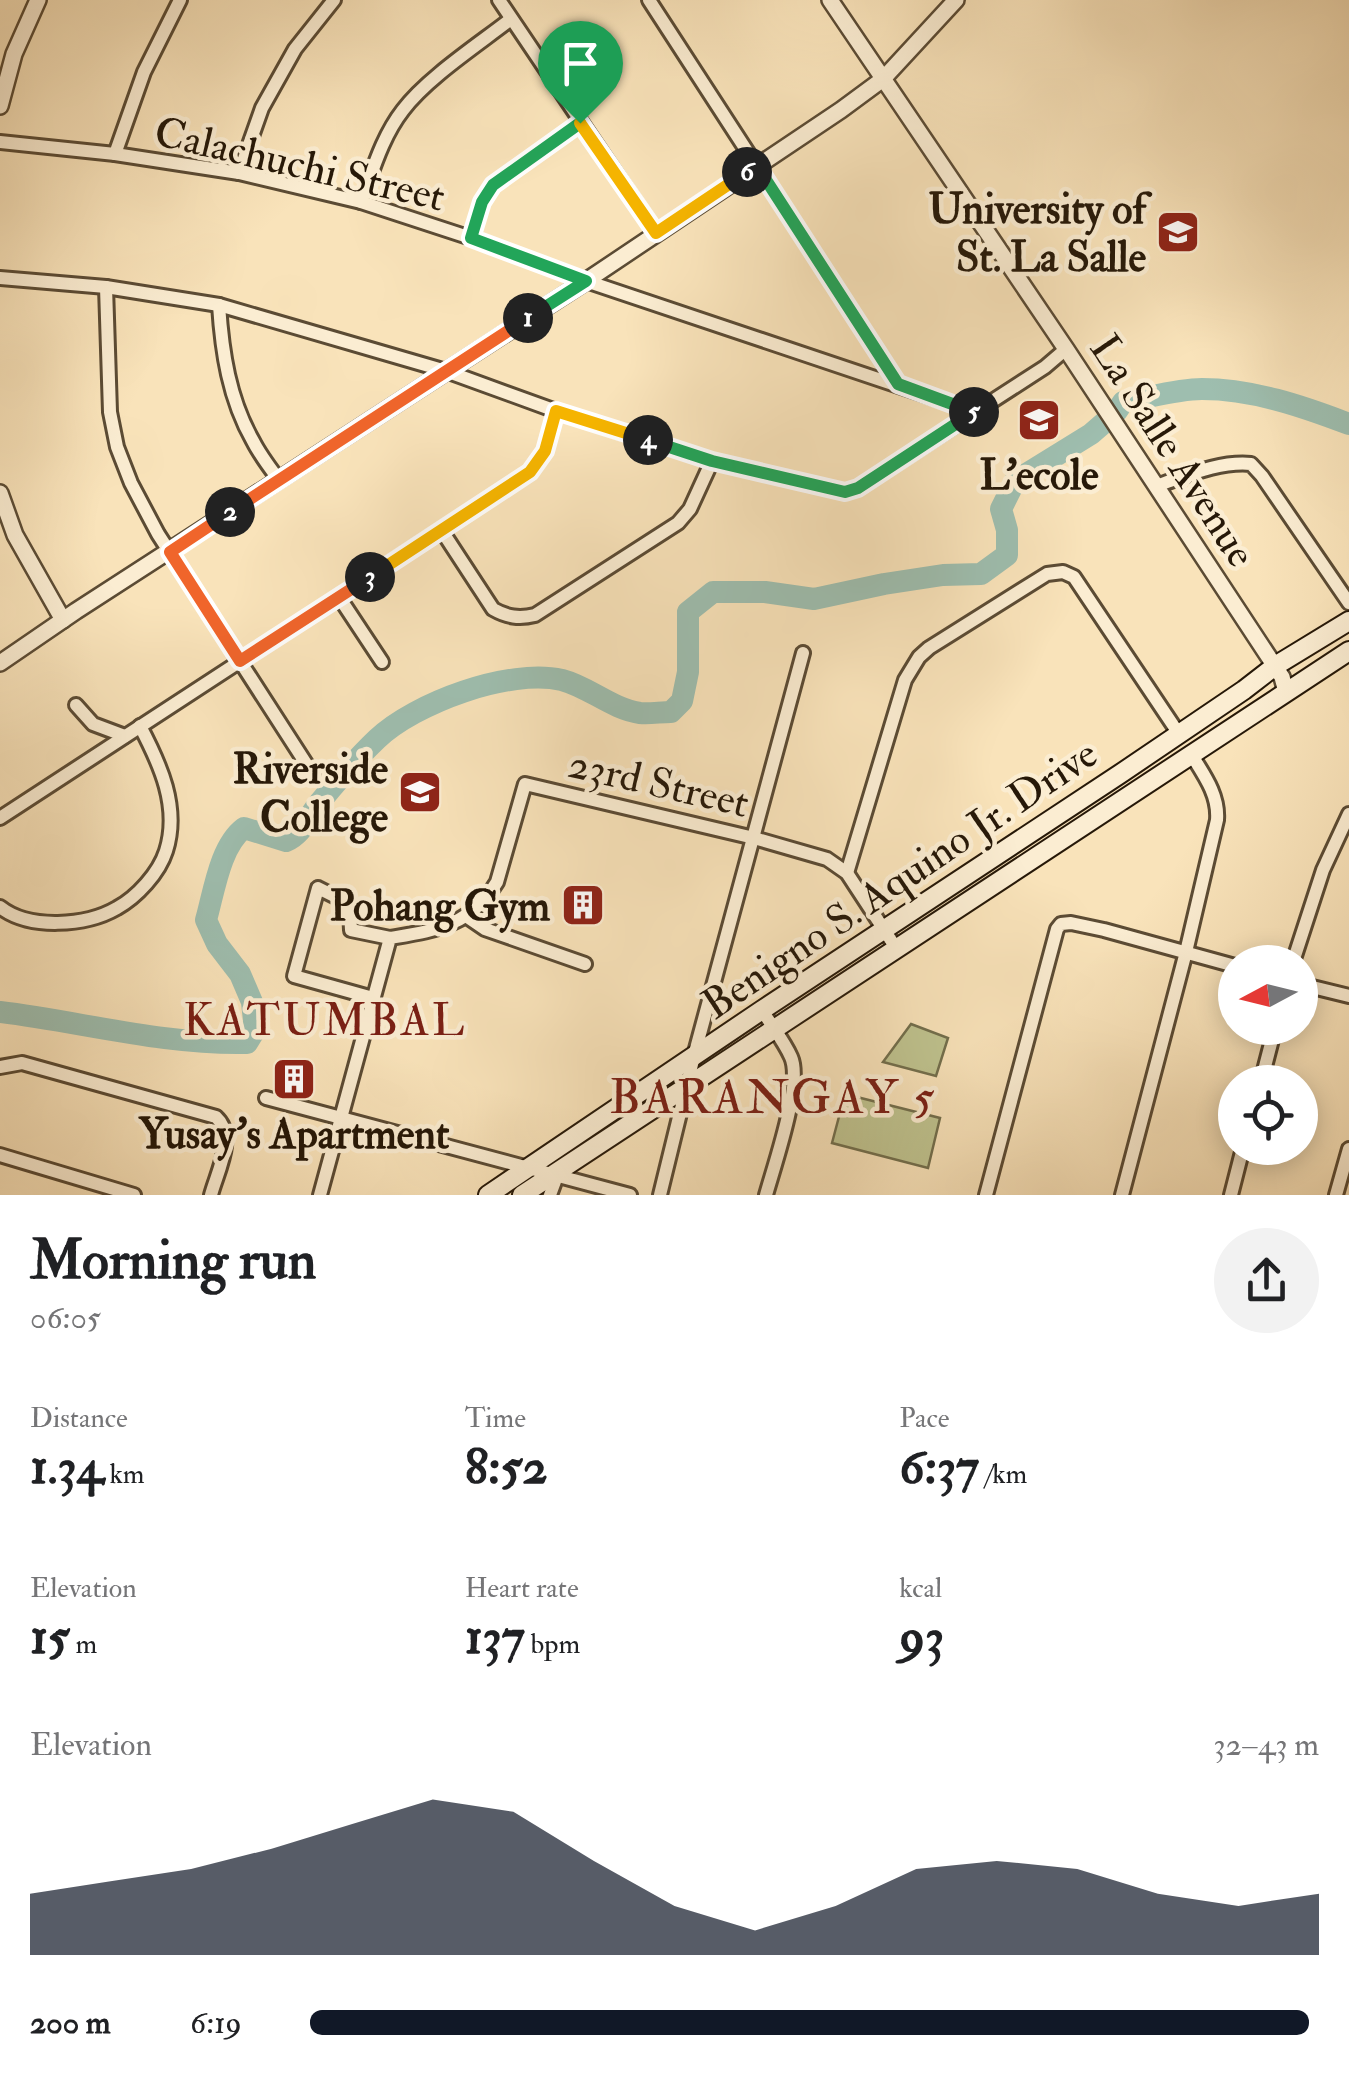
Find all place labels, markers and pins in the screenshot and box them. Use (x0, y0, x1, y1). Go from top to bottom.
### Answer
pin (538, 21, 623, 124)
pin: 6 (722, 147, 772, 197)
place label: University of St. La Salle (928, 184, 1152, 284)
school or university icon: University of St. La Salle (1155, 209, 1201, 255)
pin: 1 (503, 293, 553, 343)
pin: 5 (949, 387, 999, 437)
school or university icon: L'ecole (1016, 397, 1062, 443)
pin: 4 (623, 415, 673, 465)
place label: L'ecole (980, 450, 1099, 502)
pin: 2 (205, 487, 255, 537)
pin: 3 (345, 552, 395, 602)
place label: Riverside College (232, 744, 388, 844)
school or university icon: Riverside College (397, 769, 443, 815)
place label: Pohang Gym (330, 881, 550, 934)
building icon: Pohang Gym (560, 882, 606, 928)
building icon: Yusay's Apartment (271, 1056, 317, 1102)
place label: Yusay's Apartment (138, 1109, 450, 1162)

